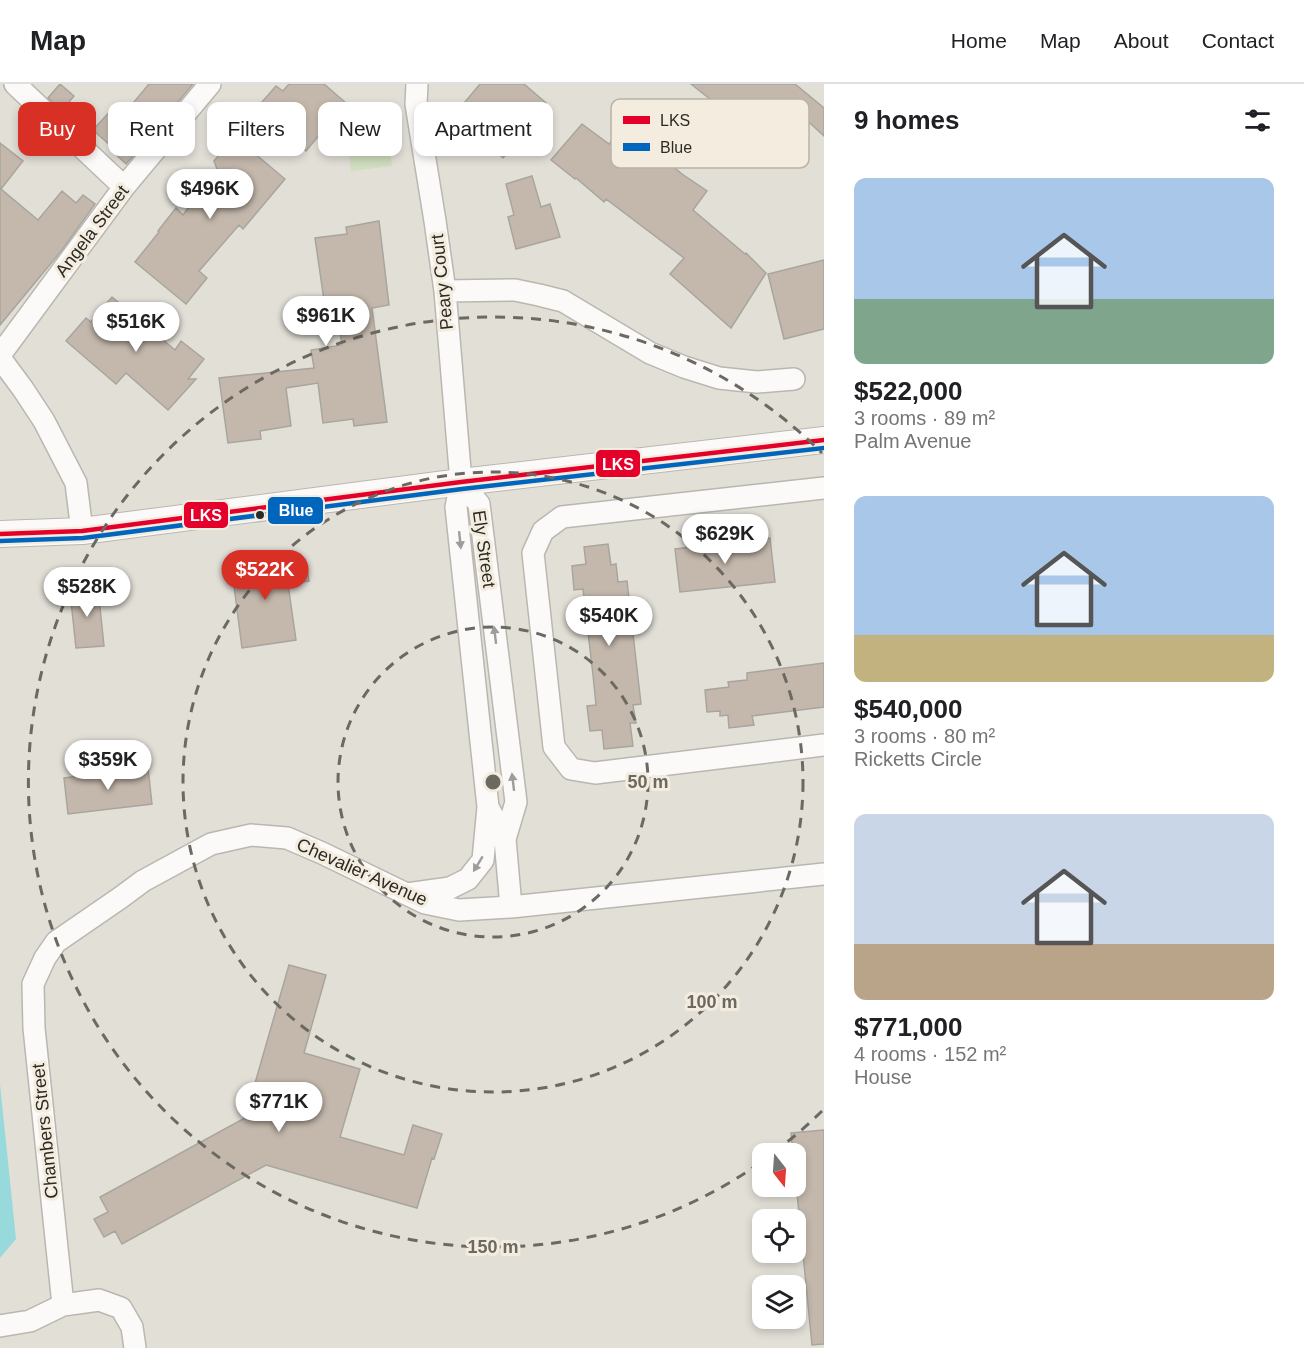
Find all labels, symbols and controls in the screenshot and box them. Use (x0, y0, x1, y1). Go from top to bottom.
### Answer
text: Map (30, 25, 86, 56)
text: Home (951, 29, 1007, 52)
text: Map (1040, 29, 1081, 52)
text: About (1114, 29, 1169, 52)
text: Contact (1202, 29, 1274, 52)
legend (611, 99, 809, 168)
chip: Buy (18, 102, 96, 156)
chip: Rent (108, 102, 195, 156)
chip: Filters (207, 102, 306, 156)
chip: New (318, 102, 402, 156)
chip: Apartment (414, 102, 553, 156)
icon: filters (1241, 104, 1274, 137)
text: 9 homes (854, 105, 960, 135)
text: LKS (660, 112, 690, 129)
text: Blue (660, 139, 692, 156)
pin: $496K (168, 169, 252, 220)
text: $496K (181, 177, 239, 199)
street label: Angela Street (51, 181, 133, 281)
icon: home (1010, 217, 1118, 325)
street label: Peary Court (427, 233, 457, 331)
pin: $961K (284, 296, 368, 347)
pin: $516K (94, 302, 178, 353)
text: $961K (297, 304, 355, 326)
text: $516K (107, 310, 165, 332)
text: $522,000 (854, 376, 962, 406)
text: 3 rooms · 89 m² (854, 407, 995, 429)
text: Palm Avenue (854, 430, 972, 452)
line badge: LKS (595, 449, 641, 478)
text: LKS (602, 456, 634, 473)
line badge: Blue (267, 496, 324, 525)
line badge: LKS (183, 501, 229, 529)
text: Blue (279, 502, 313, 519)
text: LKS (190, 507, 222, 524)
unlabelled marker (254, 509, 266, 521)
street label: Ely Street (469, 509, 499, 589)
pin: $629K (683, 514, 767, 565)
text: $629K (696, 522, 754, 544)
one-way arrow (455, 530, 465, 549)
icon: home (1010, 535, 1118, 643)
pin: $522K (223, 550, 307, 601)
text: $522K (236, 558, 294, 580)
pin: $528K (45, 567, 129, 618)
text: $528K (58, 575, 116, 597)
pin: $540K (567, 596, 651, 647)
text: $540K (580, 604, 638, 626)
one-way arrow (491, 625, 500, 644)
text: $540,000 (854, 694, 962, 724)
text: 3 rooms · 80 m² (854, 725, 995, 747)
pin: $359K (66, 740, 150, 791)
text: $359K (79, 748, 137, 770)
text: Ricketts Circle (854, 748, 982, 770)
centre of rings (483, 772, 503, 792)
one-way arrow (508, 772, 518, 791)
text: 50 m (627, 772, 669, 792)
street label: Chevalier Avenue (294, 834, 430, 910)
icon: home (1010, 853, 1118, 961)
one-way arrow (473, 856, 483, 873)
text: 100 m (686, 992, 738, 1012)
text: $771,000 (854, 1012, 962, 1042)
text: 4 rooms · 152 m² (854, 1043, 1006, 1065)
street label: Chambers Street (28, 1062, 62, 1200)
text: House (854, 1066, 912, 1088)
pin: $771K (237, 1082, 321, 1133)
text: $771K (250, 1090, 308, 1112)
north arrow (752, 1143, 806, 1197)
map controls (752, 1143, 806, 1329)
button: locate (752, 1209, 806, 1263)
text: 150 m (467, 1237, 519, 1257)
button: layers (752, 1275, 806, 1329)

